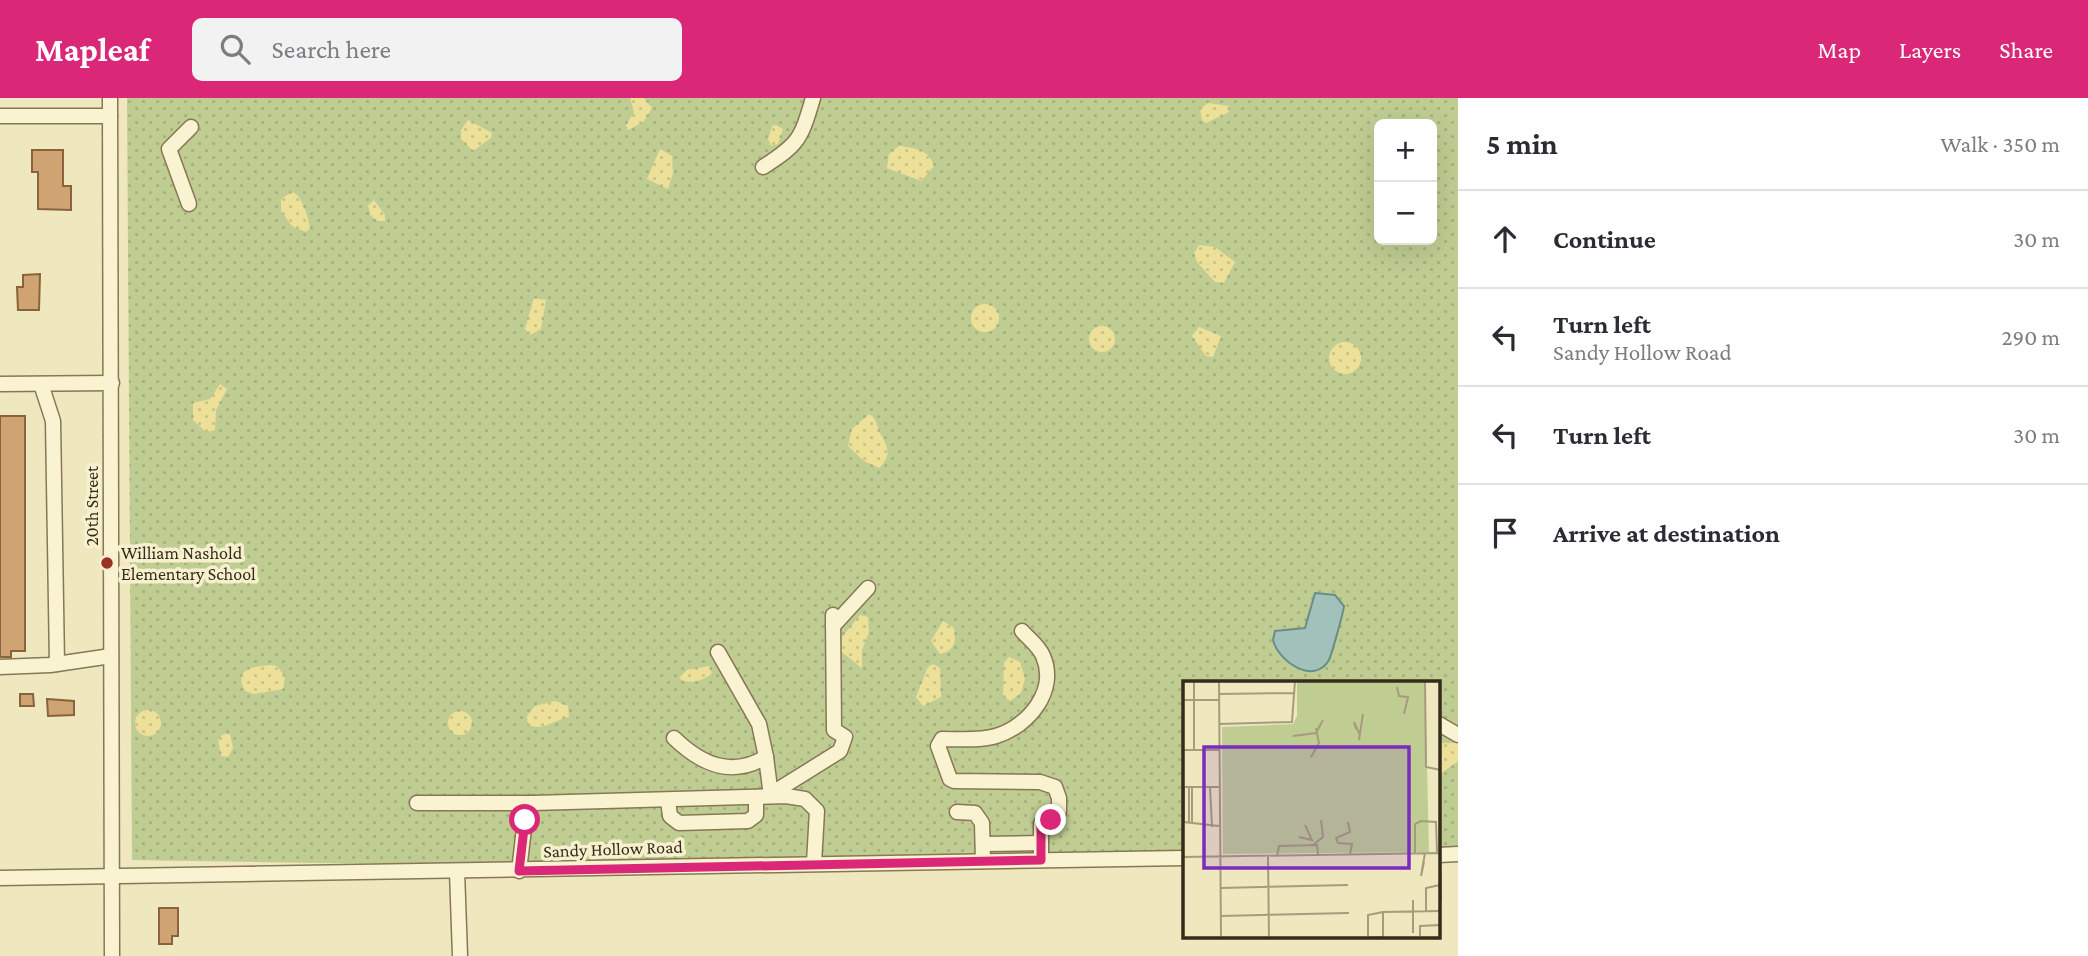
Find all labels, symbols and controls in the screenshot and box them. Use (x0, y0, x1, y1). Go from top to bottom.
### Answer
search box (192, 18, 682, 81)
icon: search (216, 30, 254, 68)
text: Mapleaf (35, 31, 150, 68)
text: Search here (272, 35, 391, 64)
text: Map (1817, 36, 1861, 63)
text: Layers (1899, 36, 1961, 63)
text: Share (1999, 36, 2053, 63)
map controls (1374, 119, 1437, 245)
button: + (1374, 119, 1437, 182)
text: 5 min (1486, 127, 1558, 160)
text: Walk · 350 m (1941, 131, 2060, 157)
button: − (1374, 182, 1437, 245)
icon: ahead (1486, 220, 1524, 258)
text: Continue (1553, 225, 1656, 254)
text: 30 m (2013, 226, 2060, 252)
text: Turn left (1553, 310, 1651, 339)
icon: left (1486, 318, 1524, 356)
text: 290 m (2002, 324, 2060, 350)
text: Sandy Hollow Road (1553, 339, 1732, 365)
icon: left (1486, 416, 1524, 454)
text: Turn left (1553, 421, 1651, 450)
text: 30 m (2013, 422, 2060, 448)
street label: 20th Street (82, 465, 102, 546)
icon: arrive (1486, 514, 1524, 552)
text: Arrive at destination (1553, 519, 1780, 548)
place label: William Nashold Elementary School (121, 543, 256, 584)
marker: William Nashold Elementary School (99, 555, 115, 571)
inset map (1183, 681, 1440, 939)
route start (509, 804, 540, 835)
route end (1035, 804, 1066, 835)
street label: Sandy Hollow Road (543, 837, 684, 861)

